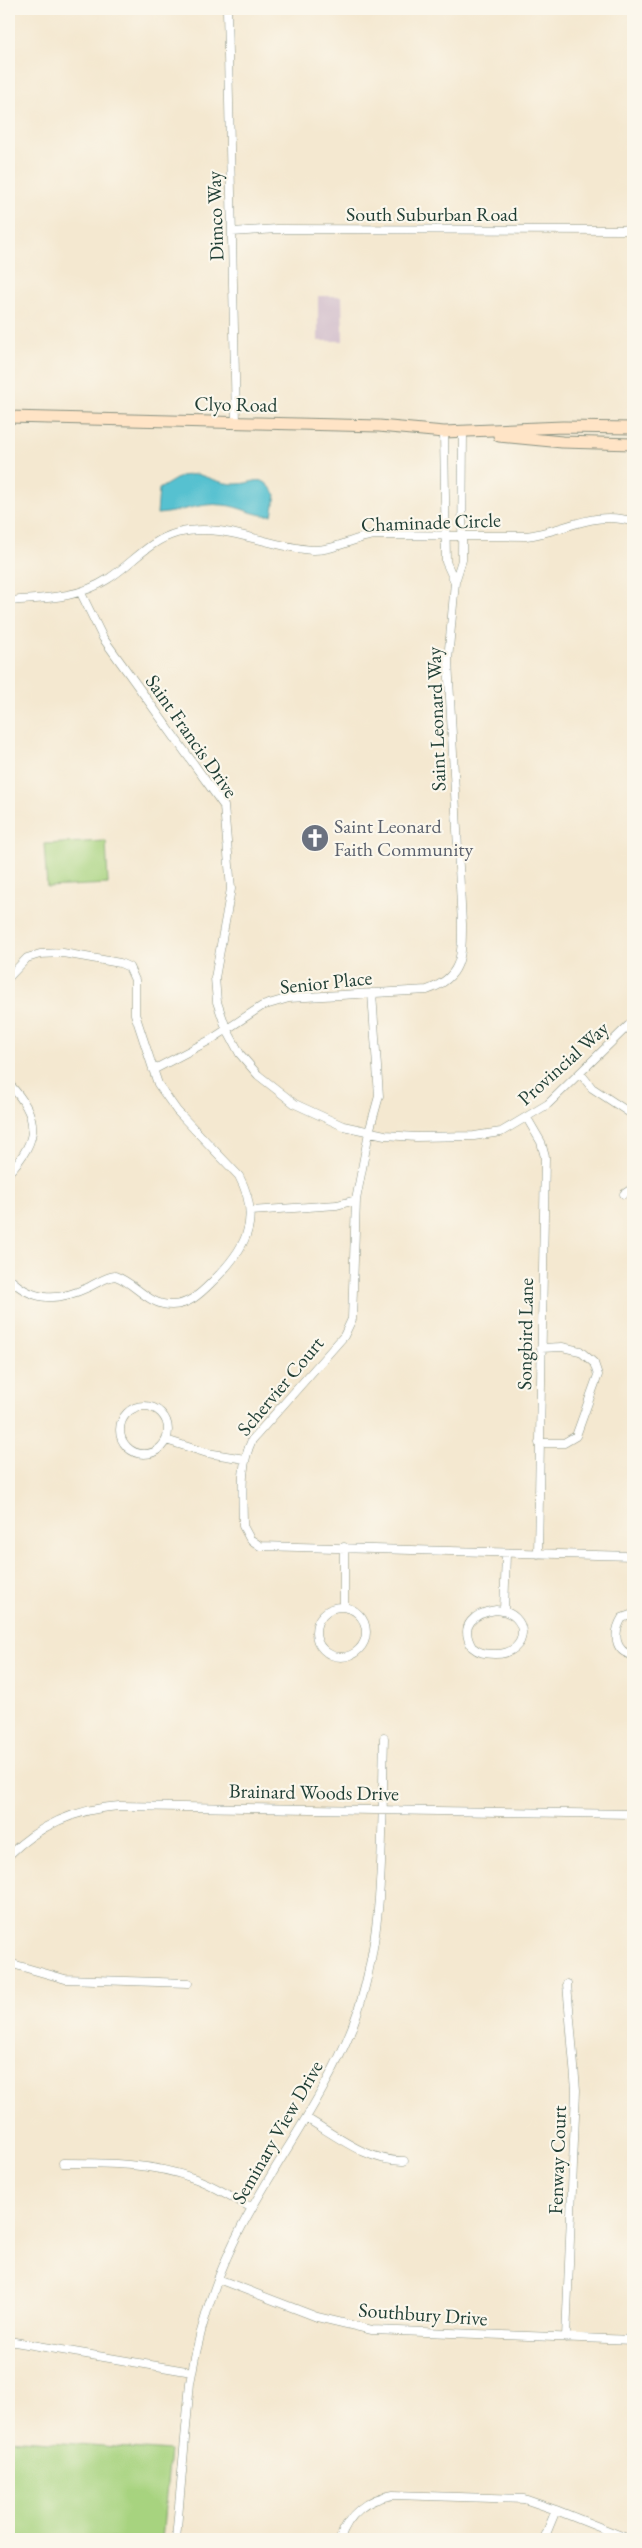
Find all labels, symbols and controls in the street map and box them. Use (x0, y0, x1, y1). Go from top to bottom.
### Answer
street label: Dimco Way (200, 170, 230, 261)
street label: South Suburban Road (346, 201, 519, 227)
street label: Clyo Road (194, 390, 279, 418)
street label: Chaminade Circle (361, 507, 502, 537)
street label: Saint Leonard Way (420, 646, 452, 792)
street label: Saint Francis Drive (140, 669, 244, 803)
place label: Saint Leonard Faith Community (334, 813, 474, 862)
church icon: Saint Leonard Faith Community (300, 823, 330, 853)
street label: Senior Place (279, 964, 374, 1000)
street label: Provincial Way (512, 1015, 614, 1111)
street label: Songbird Lane (511, 1277, 539, 1390)
street label: Schervier Court (231, 1330, 330, 1441)
street label: Brainard Woods Drive (229, 1778, 399, 1806)
street label: Seminary View Drive (225, 2055, 329, 2209)
street label: Fenway Court (542, 2104, 572, 2215)
street label: Southbury Drive (358, 2297, 489, 2331)

